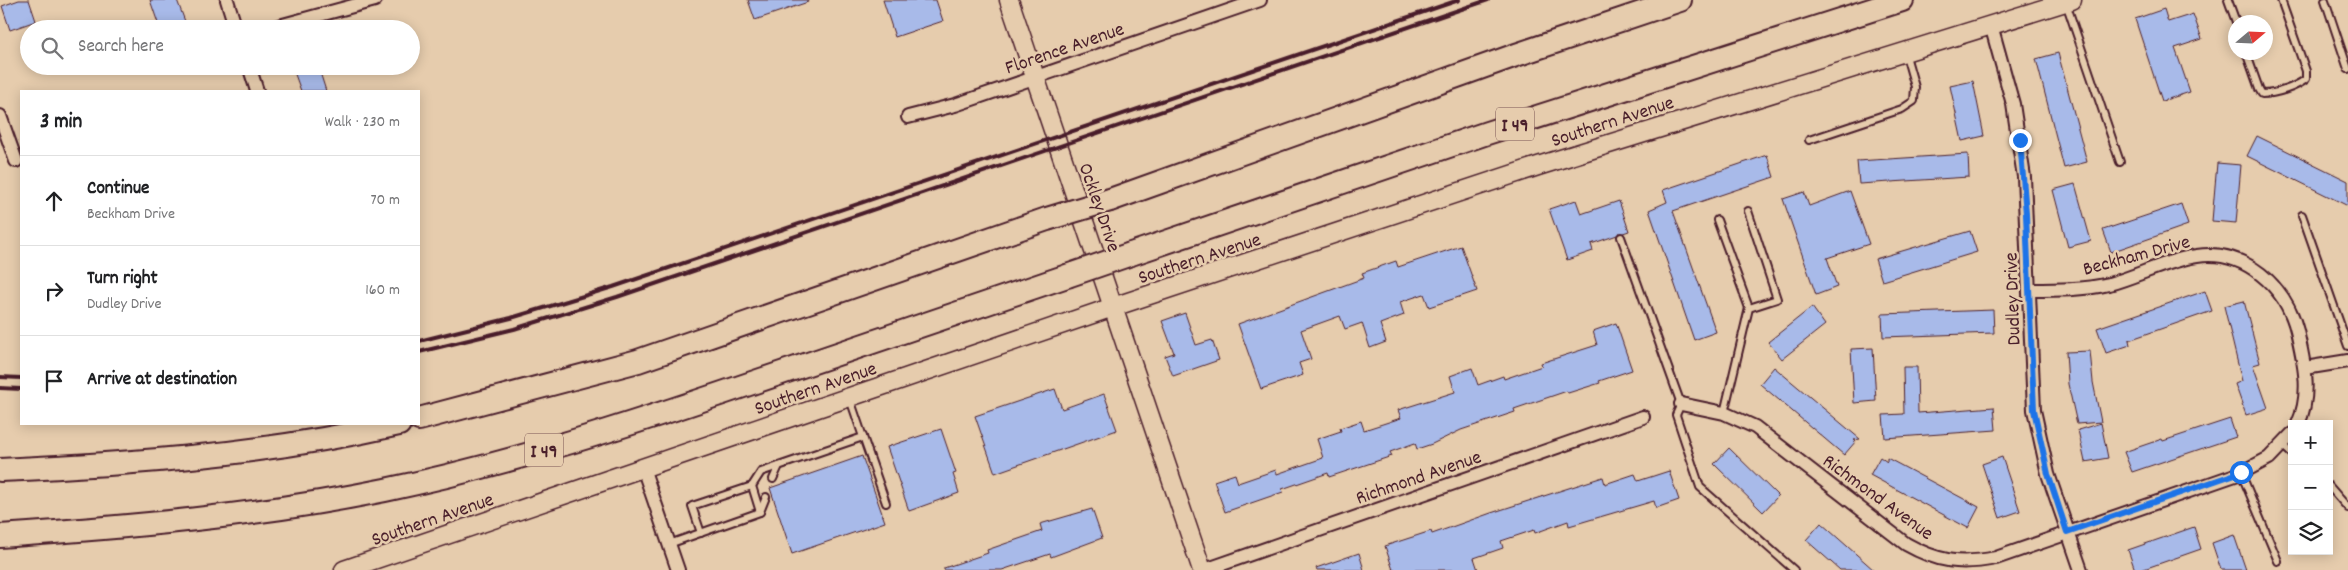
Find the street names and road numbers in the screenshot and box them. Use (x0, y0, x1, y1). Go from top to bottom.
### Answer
street label: Florence Avenue (1002, 16, 1128, 83)
street label: Southern Avenue (1548, 90, 1678, 156)
road number: I 49 (1496, 108, 1534, 140)
street label: Ockley Drive (1070, 160, 1127, 256)
street label: Southern Avenue (1135, 227, 1265, 293)
street label: Beckham Drive (2080, 229, 2194, 285)
street label: Dudley Drive (1998, 252, 2030, 346)
street label: Southern Avenue (751, 356, 881, 424)
road number: I 49 (525, 434, 563, 466)
street label: Richmond Avenue (1352, 444, 1486, 513)
street label: Richmond Avenue (1816, 449, 1939, 548)
street label: Southern Avenue (368, 487, 498, 555)

